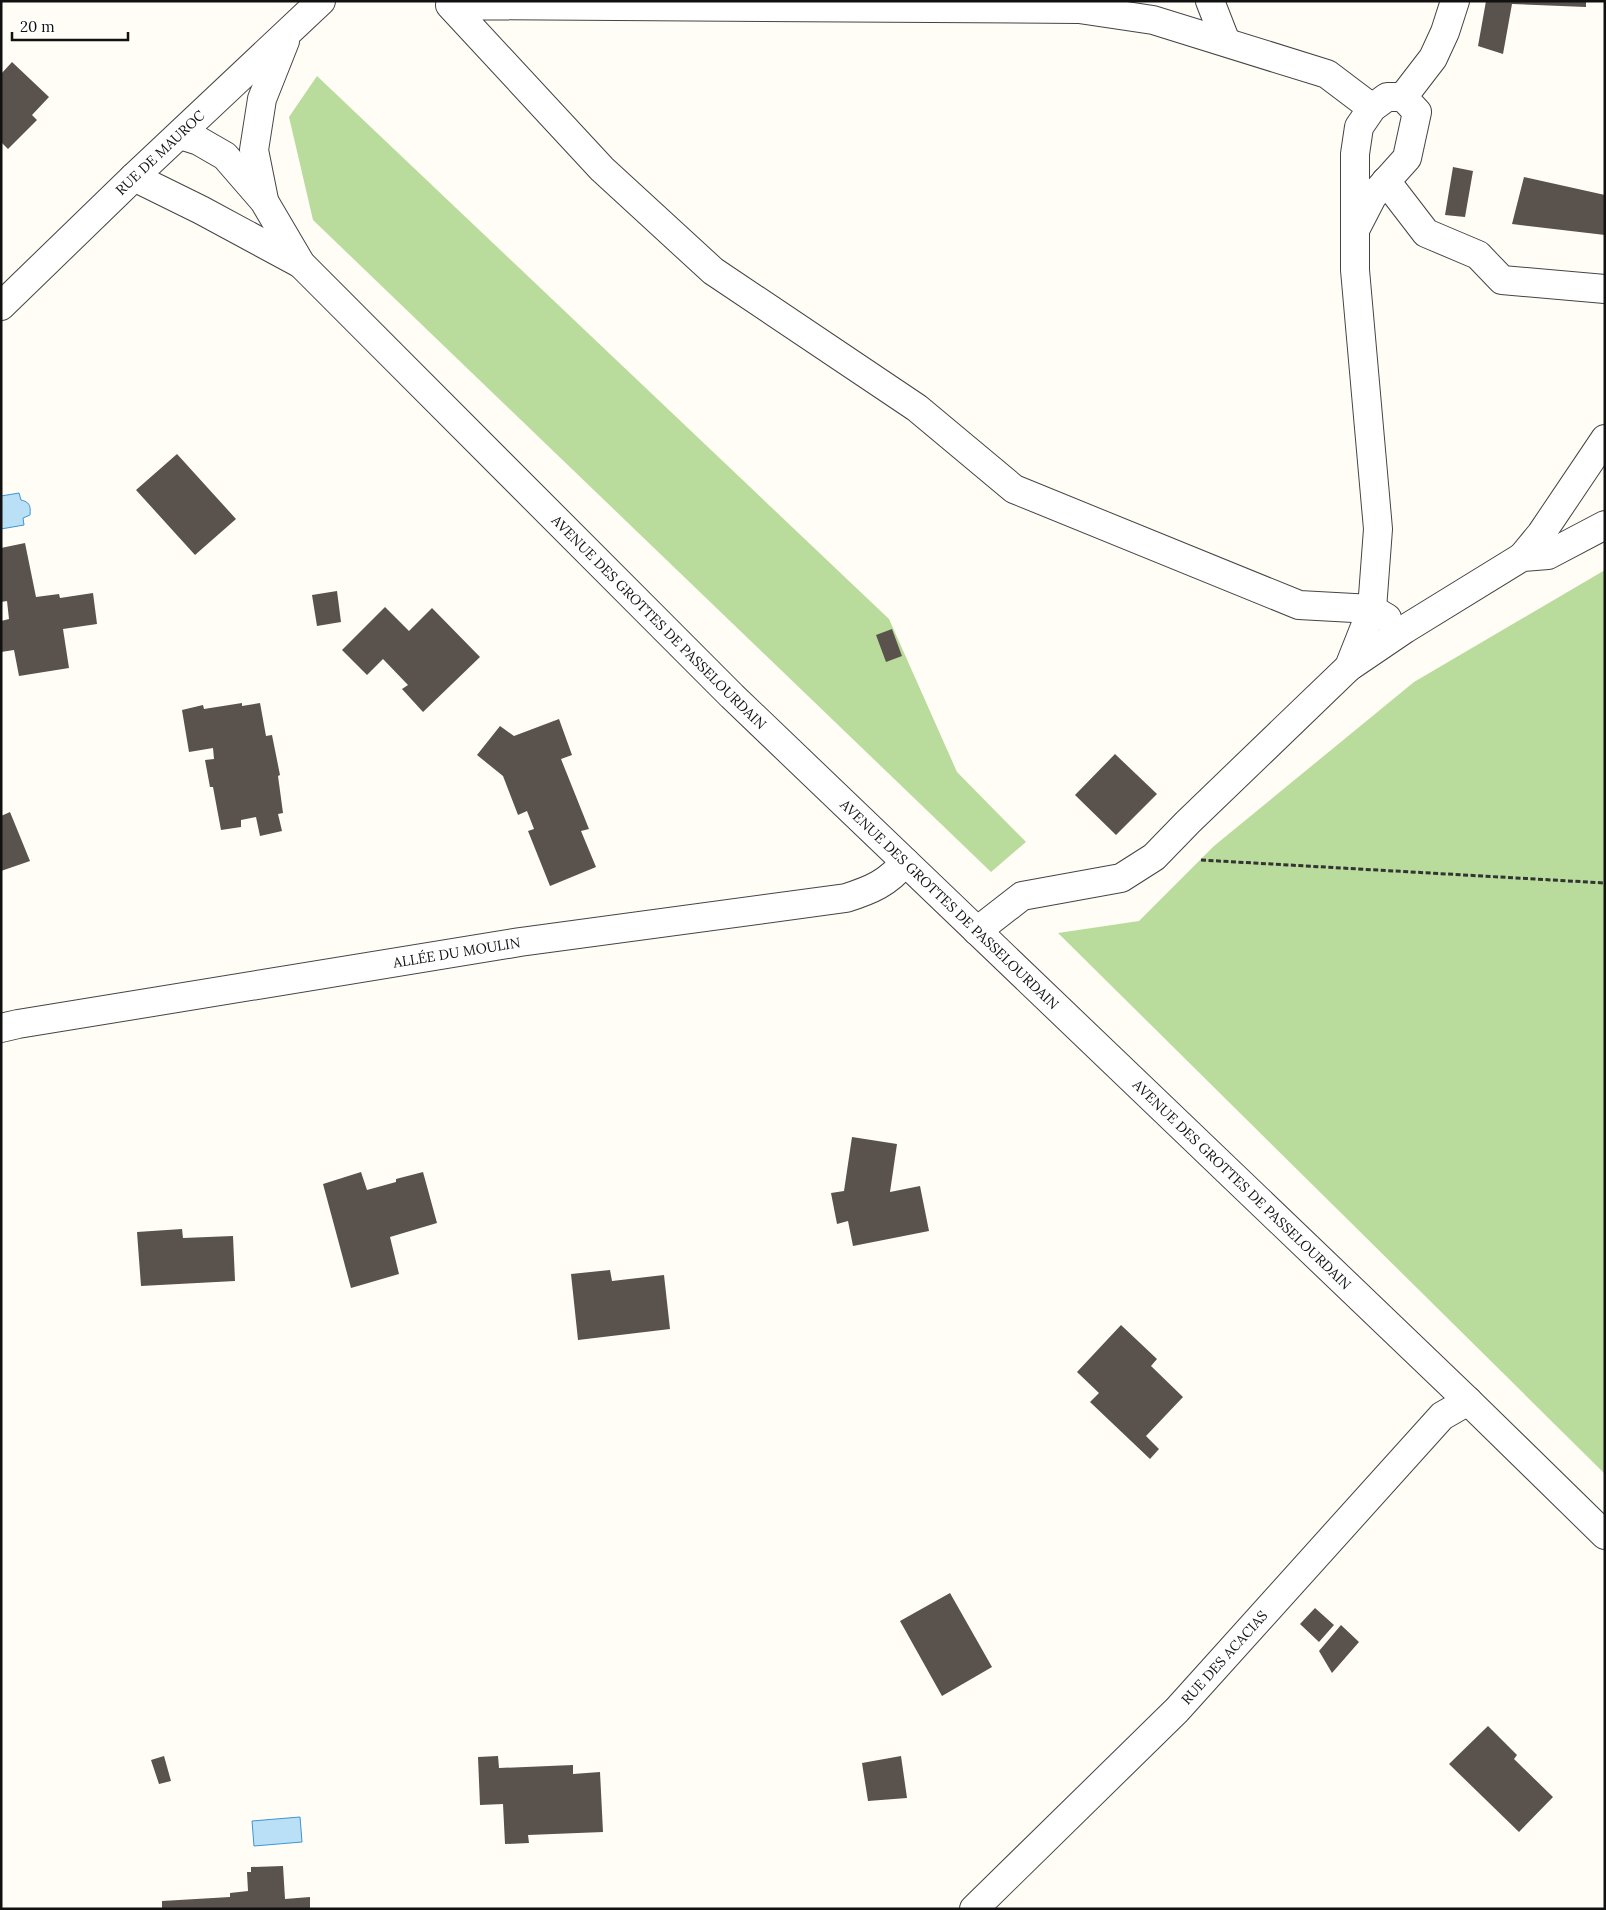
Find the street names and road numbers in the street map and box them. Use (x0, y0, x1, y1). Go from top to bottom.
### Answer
street label: RUE DE MAUROC (112, 106, 209, 199)
street label: AVENUE DES GROTTES DE PASSELOURDAIN (547, 511, 770, 733)
street label: AVENUE DES GROTTES DE PASSELOURDAIN (836, 795, 1063, 1013)
street label: ALLÉE DU MOULIN (391, 933, 522, 972)
street label: AVENUE DES GROTTES DE PASSELOURDAIN (1128, 1075, 1355, 1294)
street label: RUE DES ACACIAS (1177, 1607, 1271, 1708)

